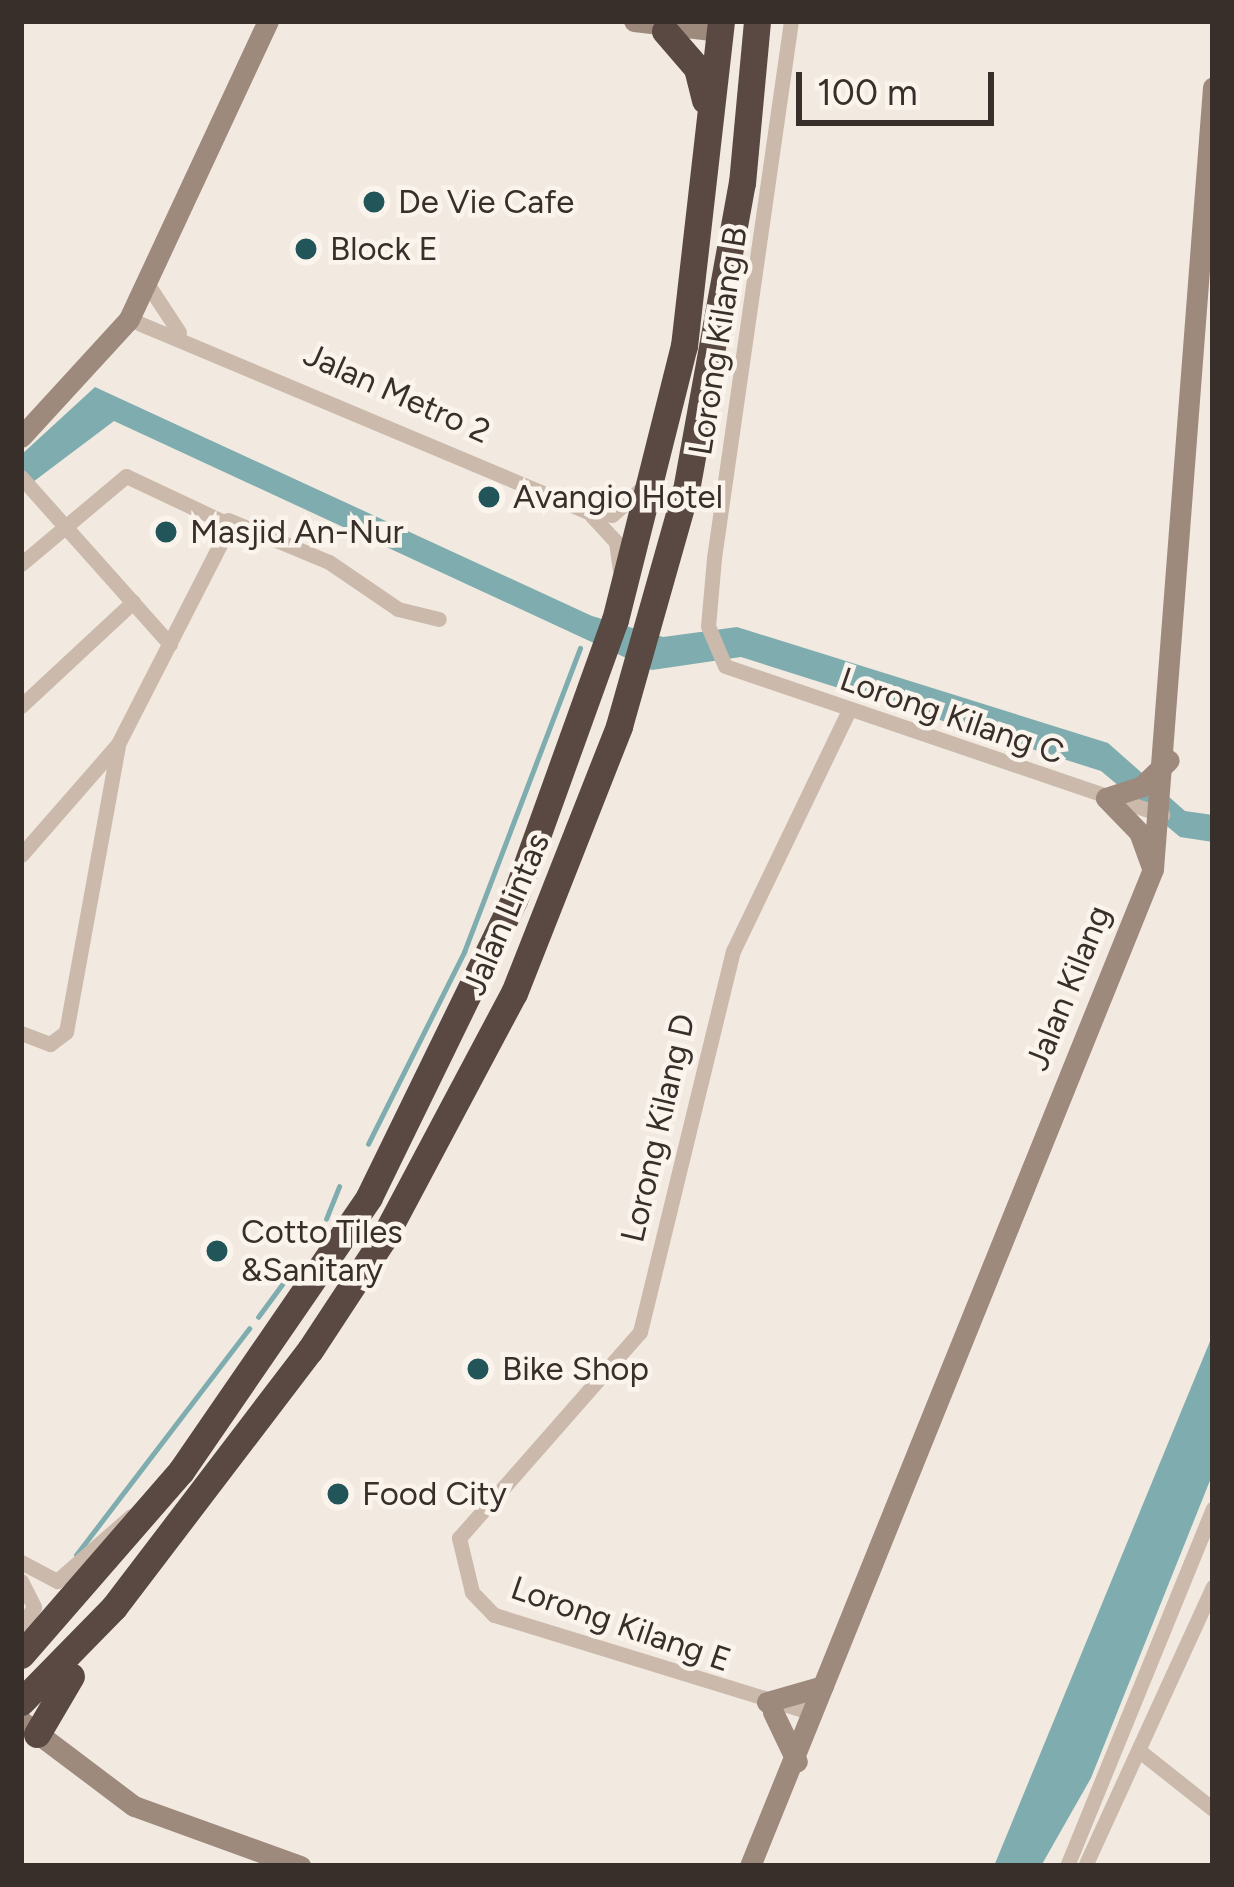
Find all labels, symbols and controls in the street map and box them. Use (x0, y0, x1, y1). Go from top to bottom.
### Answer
scale bar (802, 48, 1000, 122)
text: 100 m (817, 71, 918, 114)
place label: De Vie Cafe (398, 182, 574, 222)
marker: De Vie Cafe (361, 189, 387, 215)
street label: Lorong Kilang B (680, 224, 756, 458)
place label: Block E (330, 229, 438, 269)
marker: Block E (293, 236, 319, 262)
street label: Jalan Metro 2 (298, 334, 496, 452)
place label: Avangio Hotel (513, 477, 723, 517)
marker: Avangio Hotel (476, 484, 502, 510)
place label: Masjid An-Nur (190, 512, 404, 552)
marker: Masjid An-Nur (153, 519, 179, 545)
street label: Lorong Kilang C (835, 659, 1069, 773)
street label: Jalan Lintas (454, 827, 558, 1001)
street label: Jalan Kilang (1017, 900, 1119, 1076)
street label: Lorong Kilang D (612, 1010, 704, 1246)
place label: Cotto Tiles &Sanitary (241, 1212, 403, 1290)
marker: Cotto Tiles &Sanitary (204, 1238, 230, 1264)
place label: Bike Shop (502, 1349, 649, 1389)
marker: Bike Shop (465, 1356, 491, 1382)
place label: Food City (362, 1474, 507, 1514)
marker: Food City (325, 1481, 351, 1507)
street label: Lorong Kilang E (506, 1568, 736, 1680)

